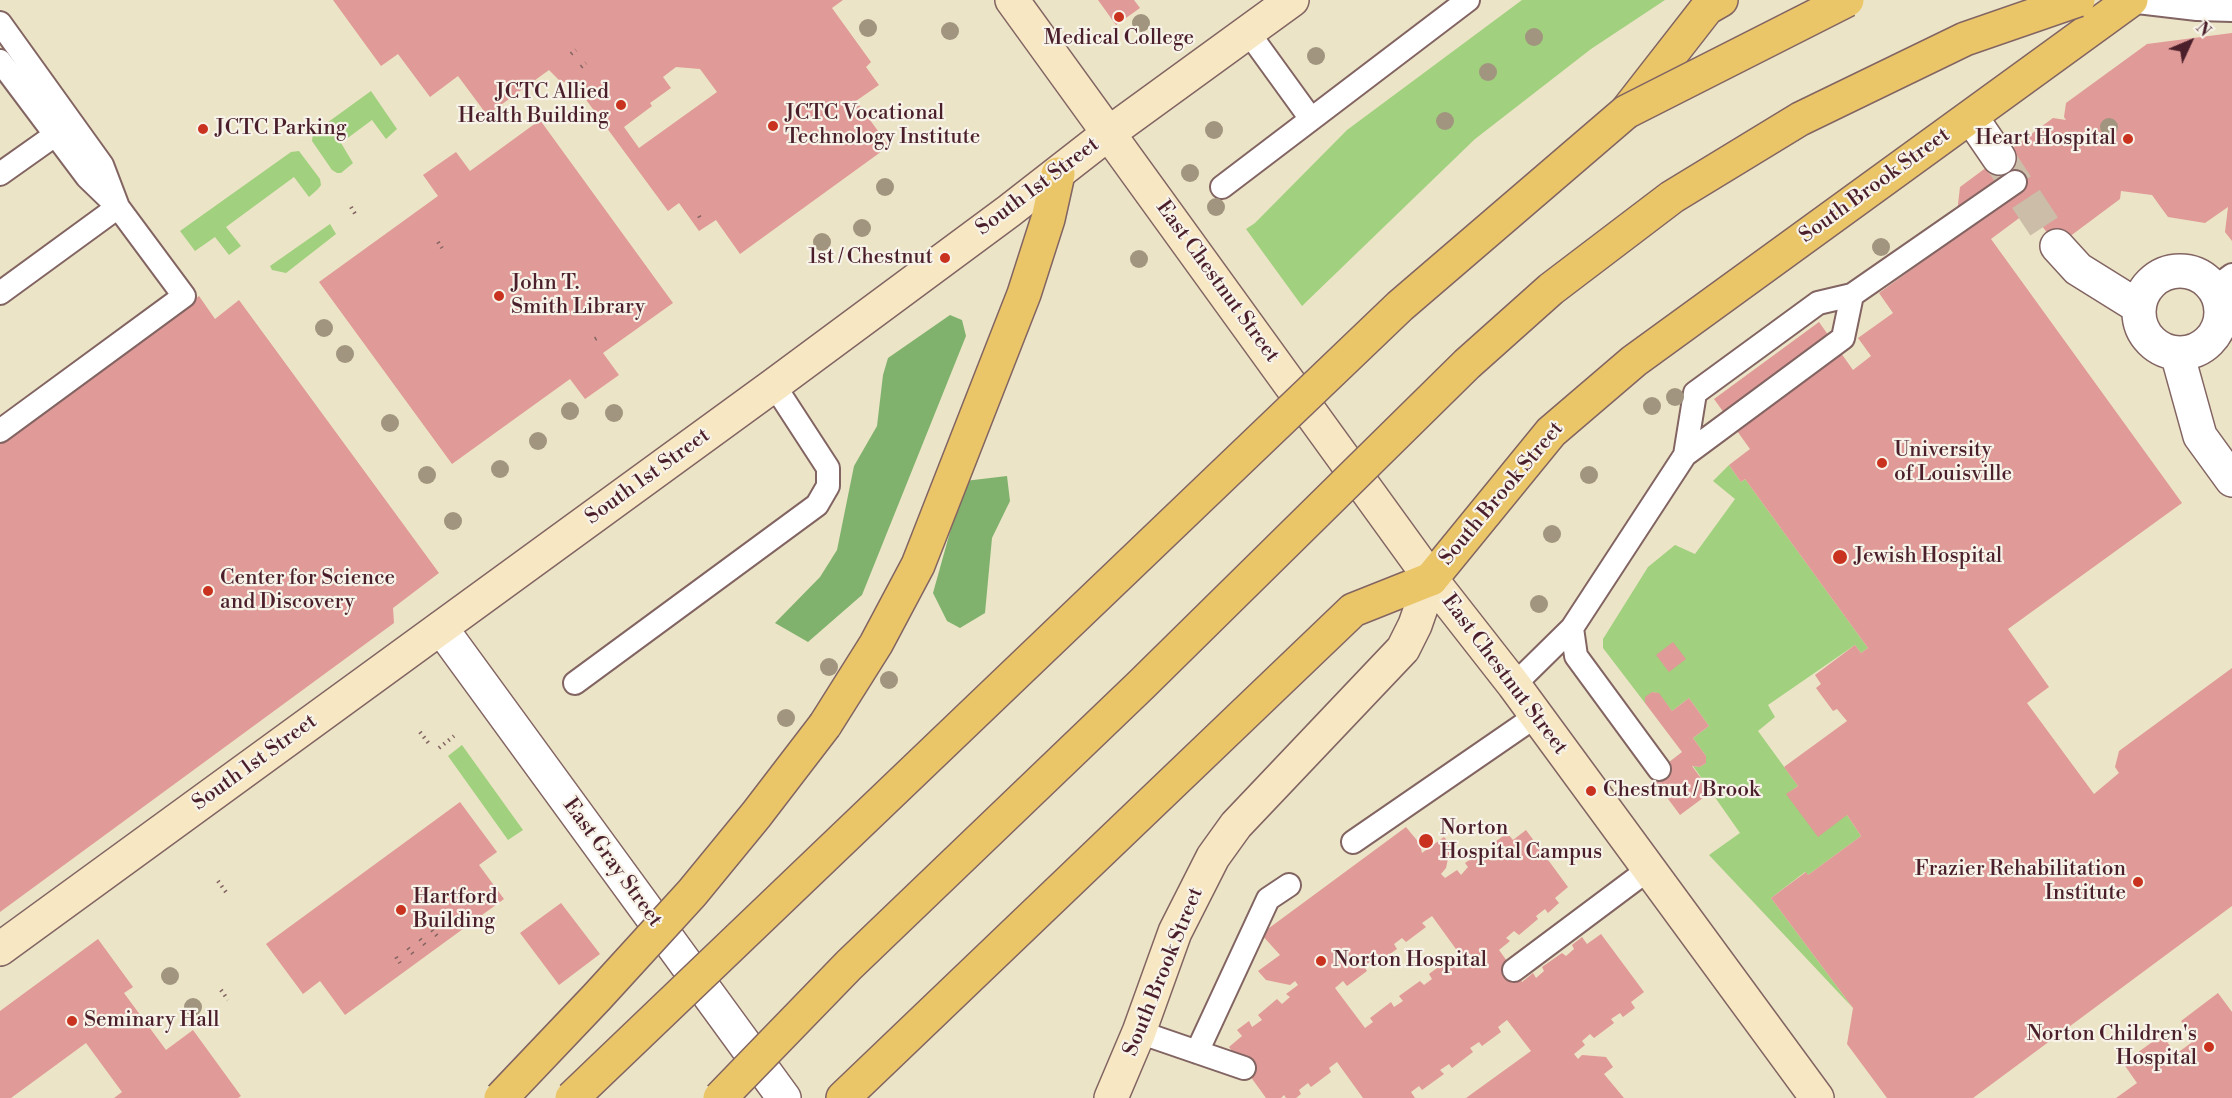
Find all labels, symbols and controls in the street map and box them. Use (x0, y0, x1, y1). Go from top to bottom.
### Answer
marker: Medical College (1112, 10, 1126, 24)
north arrow (2160, 12, 2220, 72)
text: N (2191, 18, 2215, 41)
place label: Medical College (1044, 26, 1194, 52)
place label: JCTC Allied Health Building (458, 80, 609, 130)
marker: JCTC Allied Health Building (614, 98, 628, 112)
place label: JCTC Vocational Technology Institute (785, 101, 980, 151)
place label: JCTC Parking (215, 116, 347, 142)
marker: JCTC Vocational Technology Institute (766, 119, 780, 133)
marker: JCTC Parking (196, 122, 210, 136)
street label: South Brook Street (1795, 123, 1955, 249)
place label: Heart Hospital (1975, 126, 2116, 152)
marker: Heart Hospital (2121, 132, 2135, 146)
street label: South 1st Street (971, 133, 1105, 241)
street label: East Chestnut Street (1150, 196, 1284, 368)
place label: 1st / Chestnut (808, 245, 933, 271)
marker: 1st / Chestnut (938, 251, 952, 265)
place label: John T. Smith Library (511, 271, 645, 321)
marker: John T. Smith Library (492, 289, 506, 303)
street label: South Brook Street (1435, 417, 1569, 571)
street label: South 1st Street (581, 423, 715, 531)
place label: University of Louisville (1894, 438, 2012, 488)
marker: University of Louisville (1875, 456, 1889, 470)
place label: Jewish Hospital (1854, 544, 2002, 570)
marker: Jewish Hospital (1831, 548, 1849, 566)
place label: Center for Science and Discovery (220, 566, 395, 616)
marker: Center for Science and Discovery (201, 584, 215, 598)
street label: East Chestnut Street (1436, 590, 1572, 760)
street label: South 1st Street (188, 709, 322, 817)
place label: Chestnut / Brook (1603, 778, 1760, 804)
marker: Chestnut / Brook (1584, 784, 1598, 798)
street label: East Gray Street (557, 794, 667, 932)
place label: Norton Hospital Campus (1440, 816, 1602, 866)
marker: Norton Hospital Campus (1417, 832, 1435, 850)
place label: Frazier Rehabilitation Institute (1915, 857, 2126, 907)
marker: Frazier Rehabilitation Institute (2131, 875, 2145, 889)
street label: South Brook Street (1119, 884, 1209, 1060)
place label: Hartford Building (413, 885, 497, 935)
marker: Hartford Building (394, 903, 408, 917)
place label: Norton Hospital (1333, 948, 1487, 974)
marker: Norton Hospital (1314, 954, 1328, 968)
place label: Seminary Hall (84, 1008, 219, 1034)
marker: Seminary Hall (65, 1014, 79, 1028)
place label: Norton Children's Hospital (2026, 1022, 2197, 1072)
marker: Norton Children's Hospital (2202, 1040, 2216, 1054)

